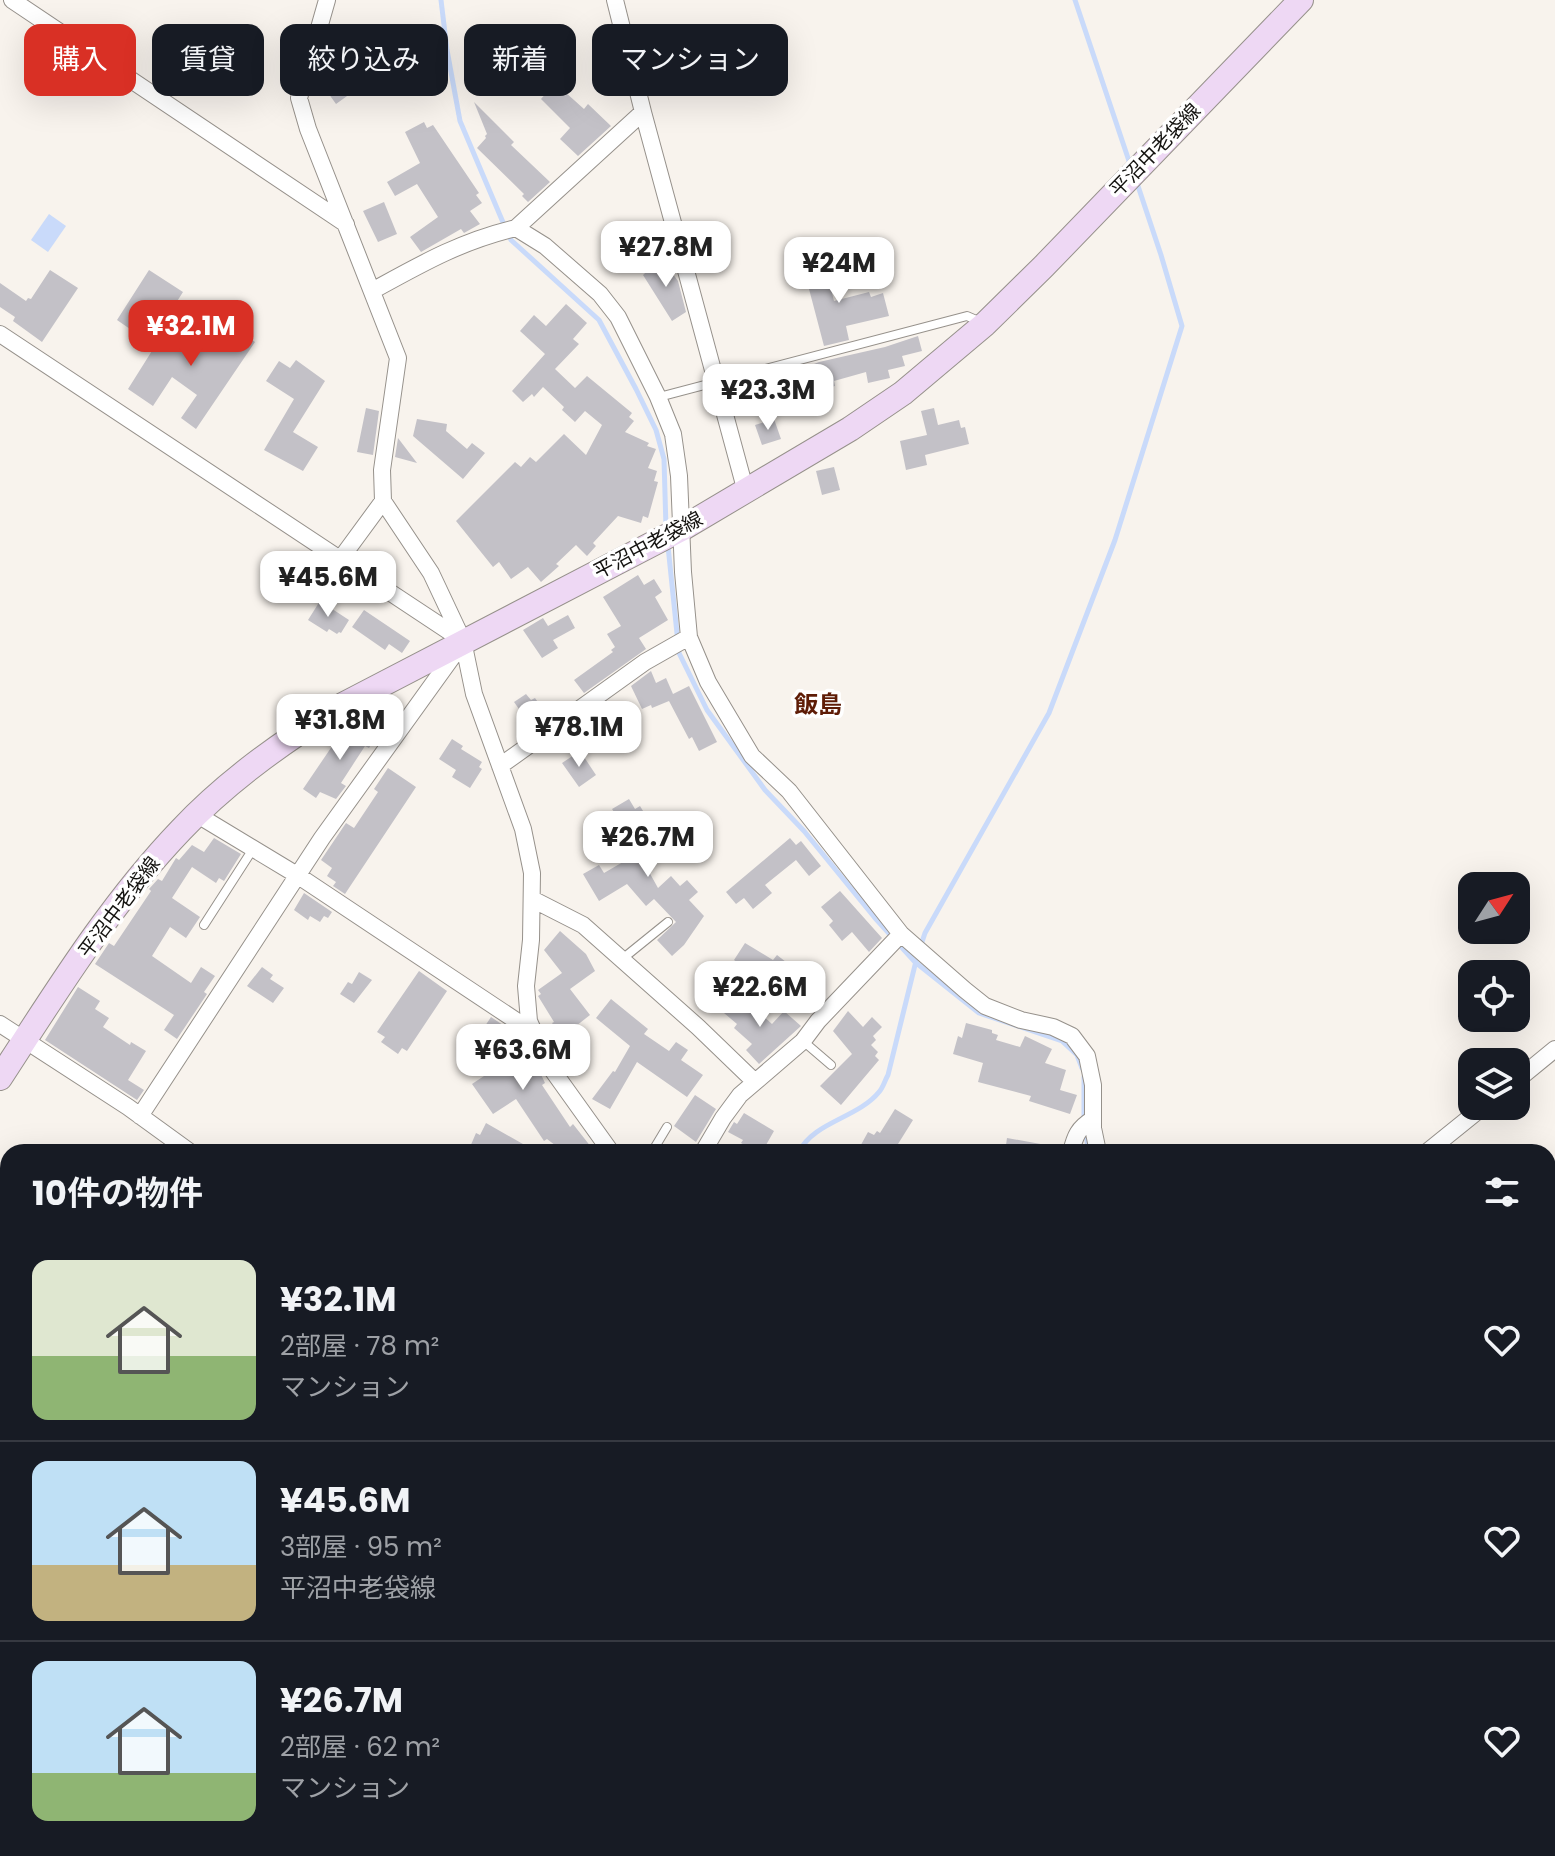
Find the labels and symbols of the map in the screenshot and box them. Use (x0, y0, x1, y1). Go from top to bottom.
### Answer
street label: 平沼中老袋線 (1103, 97, 1207, 203)
pin: ¥27.8M (601, 221, 731, 289)
pin: ¥24M (792, 237, 886, 305)
pin: ¥32.1M (126, 300, 256, 368)
pin: ¥23.3M (703, 364, 833, 432)
street label: 平沼中老袋線 (588, 504, 708, 586)
pin: ¥45.6M (263, 551, 393, 619)
district label: 飯島 (794, 688, 842, 721)
pin: ¥31.8M (275, 694, 405, 762)
pin: ¥78.1M (514, 701, 644, 769)
pin: ¥26.7M (583, 811, 713, 879)
street label: 平沼中老袋線 (72, 851, 166, 963)
north arrow (1458, 872, 1530, 944)
pin: ¥22.6M (695, 961, 825, 1029)
pin: ¥63.6M (458, 1024, 588, 1092)

